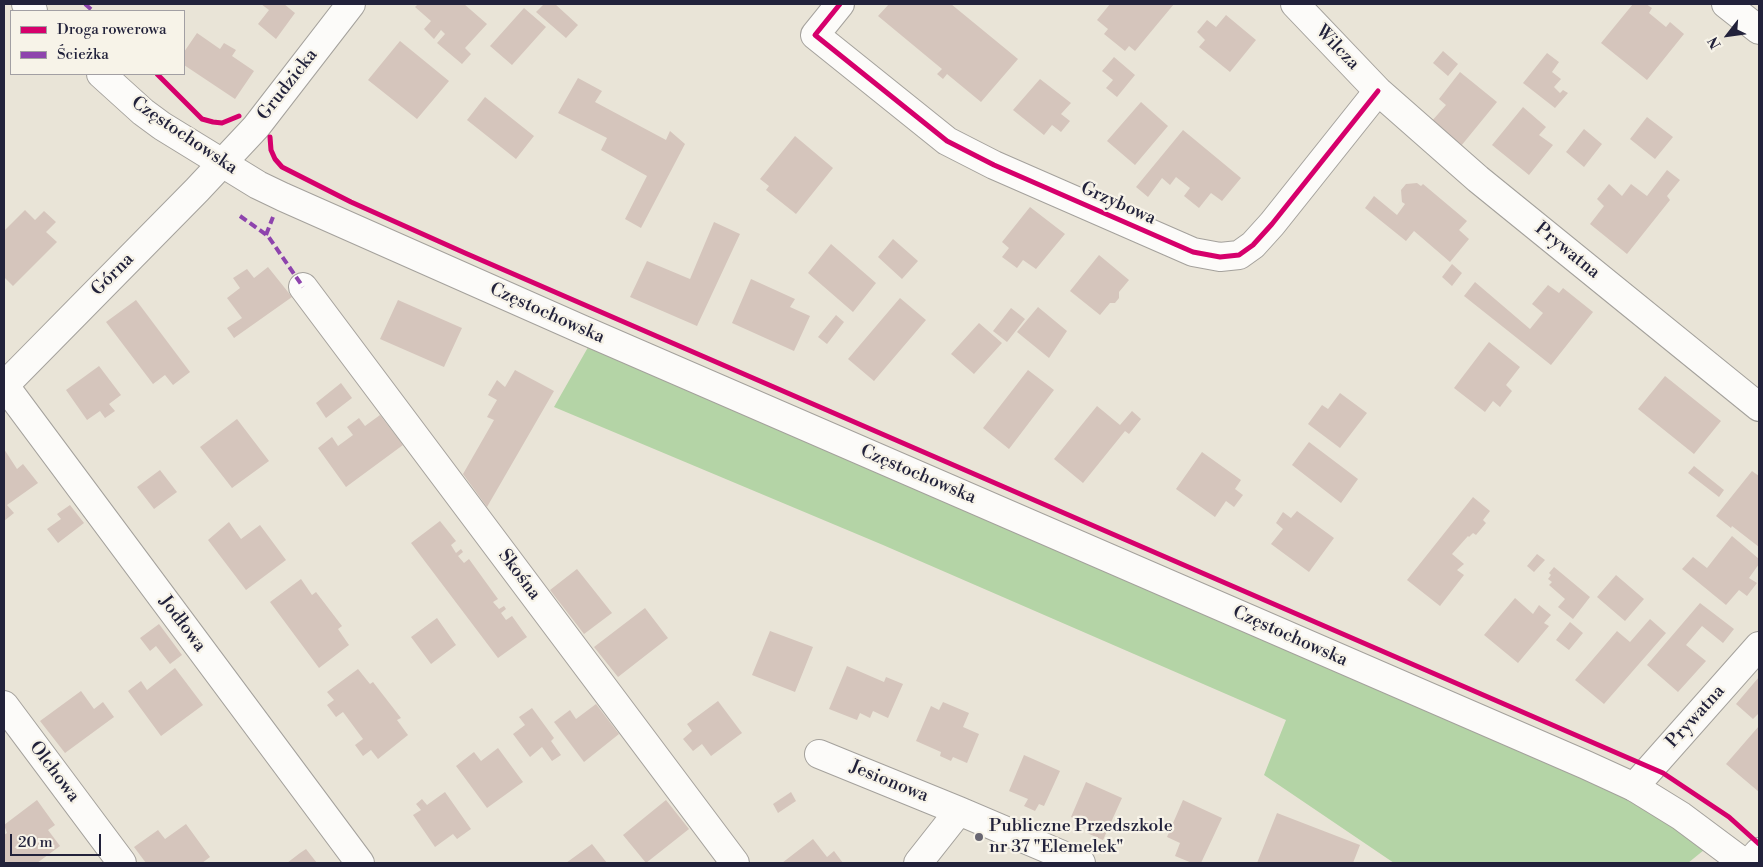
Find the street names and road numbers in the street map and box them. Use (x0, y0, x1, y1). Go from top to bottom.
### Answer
street label: Wilcza (1311, 21, 1363, 75)
street label: Grudzicka (253, 45, 323, 125)
street label: Częstochowska (127, 93, 241, 179)
street label: Grzybowa (1077, 178, 1159, 230)
street label: Prywatna (1530, 218, 1604, 284)
street label: Górna (87, 249, 139, 301)
street label: Częstochowska (486, 279, 608, 349)
street label: Częstochowska (857, 441, 979, 509)
street label: Skośna (493, 546, 545, 604)
street label: Jodłowa (154, 592, 210, 656)
street label: Częstochowska (1229, 602, 1351, 672)
street label: Prywatna (1662, 681, 1730, 753)
street label: Olchowa (24, 737, 84, 807)
street label: Jesionowa (847, 756, 931, 808)

